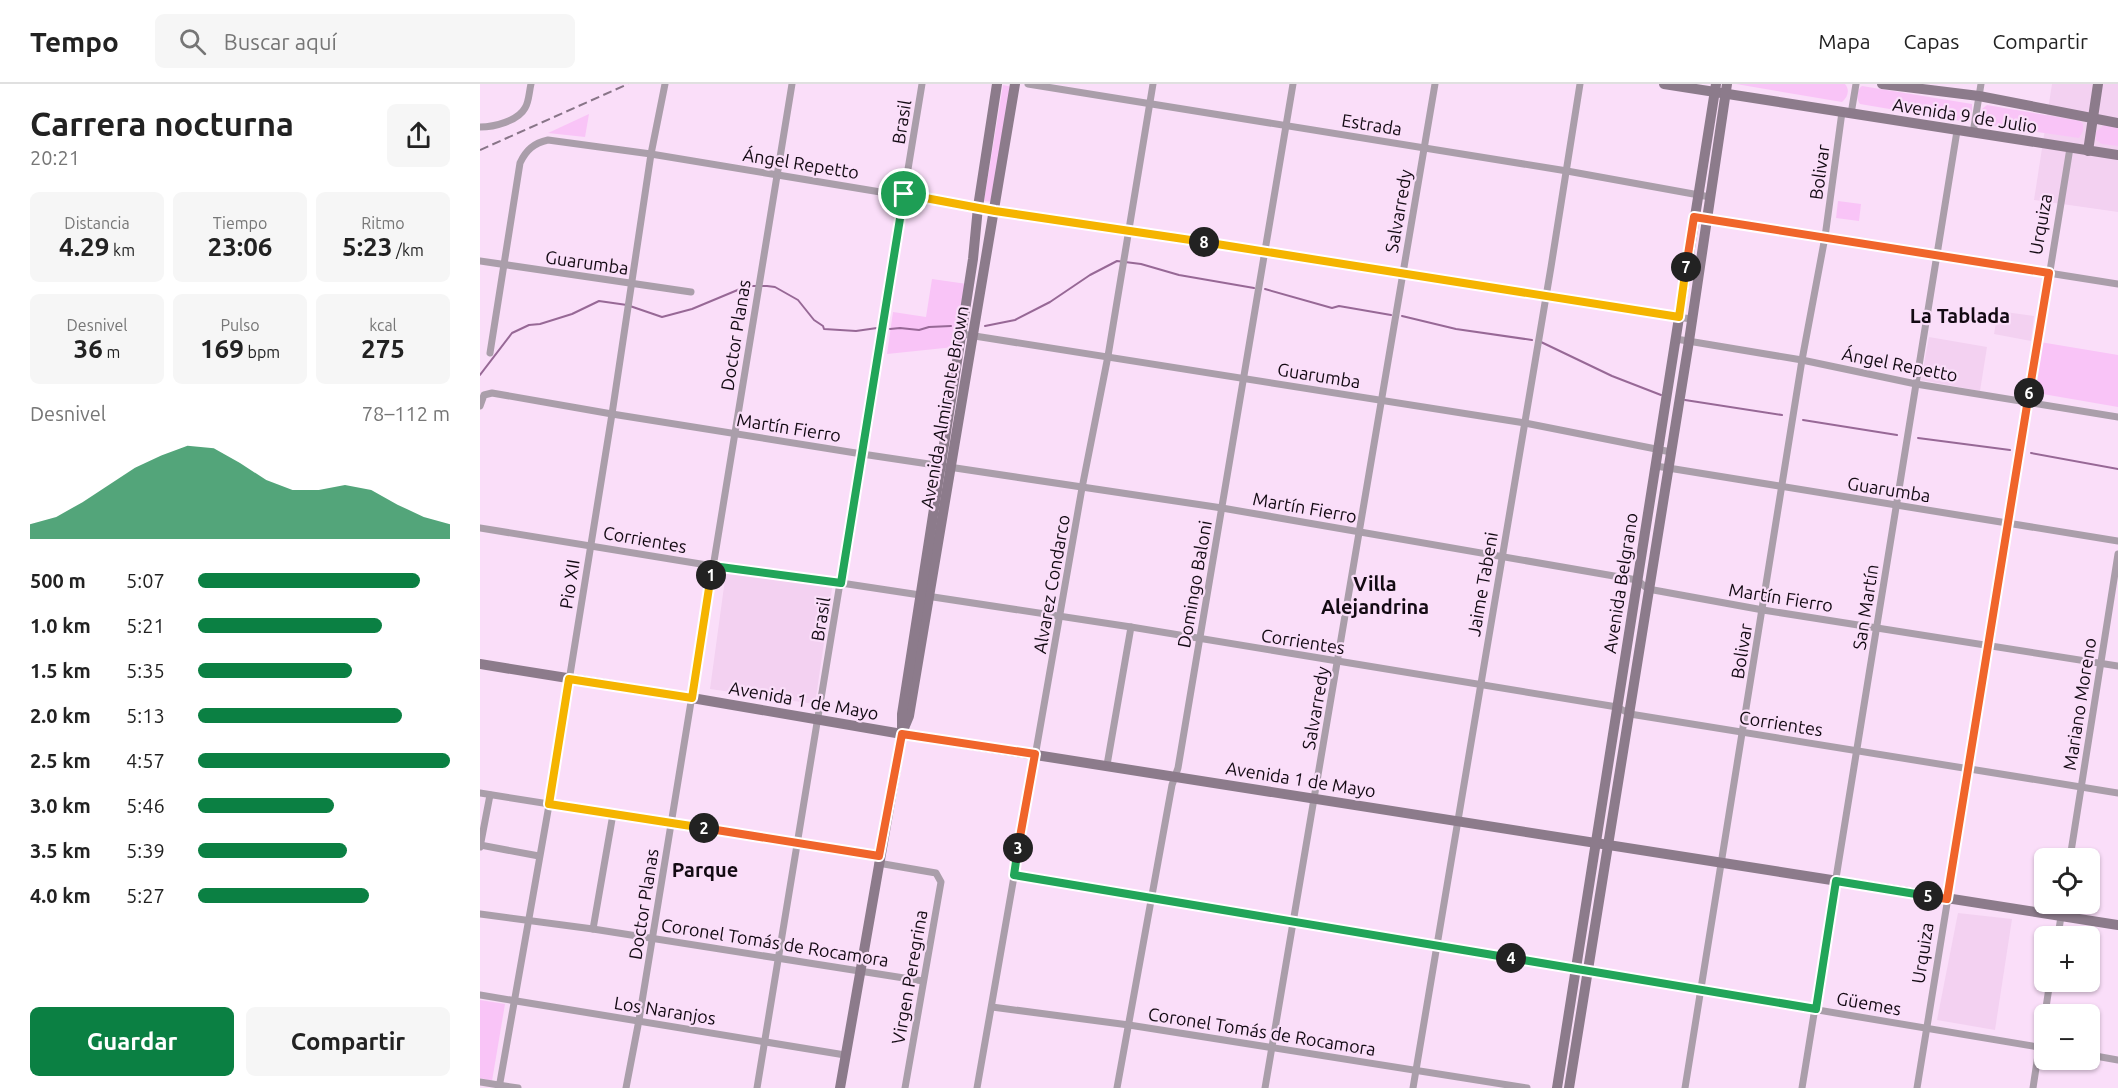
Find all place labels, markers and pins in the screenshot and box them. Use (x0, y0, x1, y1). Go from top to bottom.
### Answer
pin (878, 168, 929, 219)
pin: 8 (1189, 227, 1219, 257)
pin: 7 (1671, 252, 1701, 282)
pin: 6 (2014, 378, 2044, 408)
pin: 1 (696, 560, 726, 590)
pin: 2 (689, 813, 719, 843)
pin: 3 (1003, 833, 1033, 863)
pin: 5 (1913, 881, 1943, 911)
pin: 4 (1496, 943, 1526, 973)

